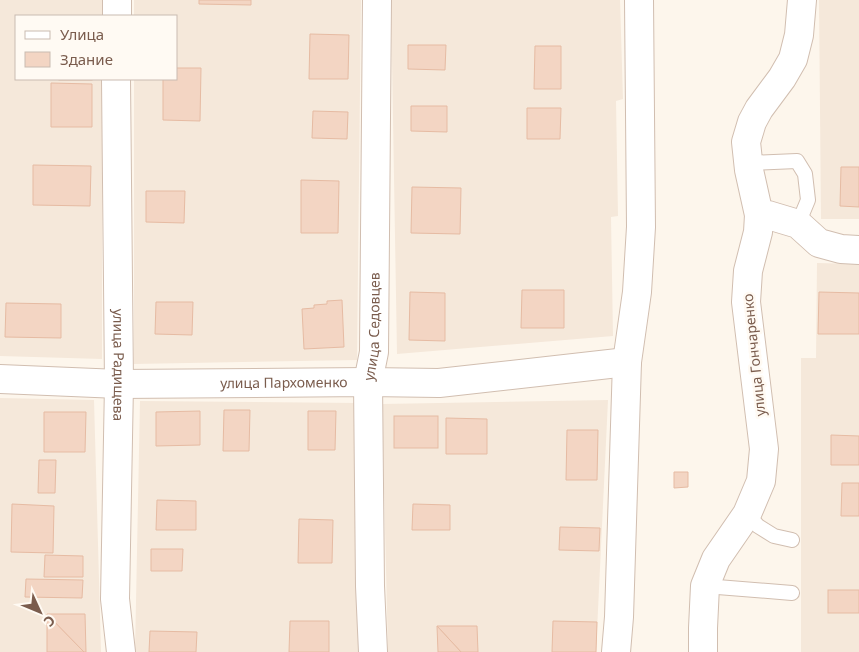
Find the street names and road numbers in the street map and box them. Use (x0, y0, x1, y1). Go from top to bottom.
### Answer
street label: улица Седовцев (358, 272, 384, 382)
street label: улица Гончаренко (738, 293, 769, 417)
street label: улица Радищева (109, 309, 129, 421)
street label: улица Пархоменко (220, 372, 348, 392)

